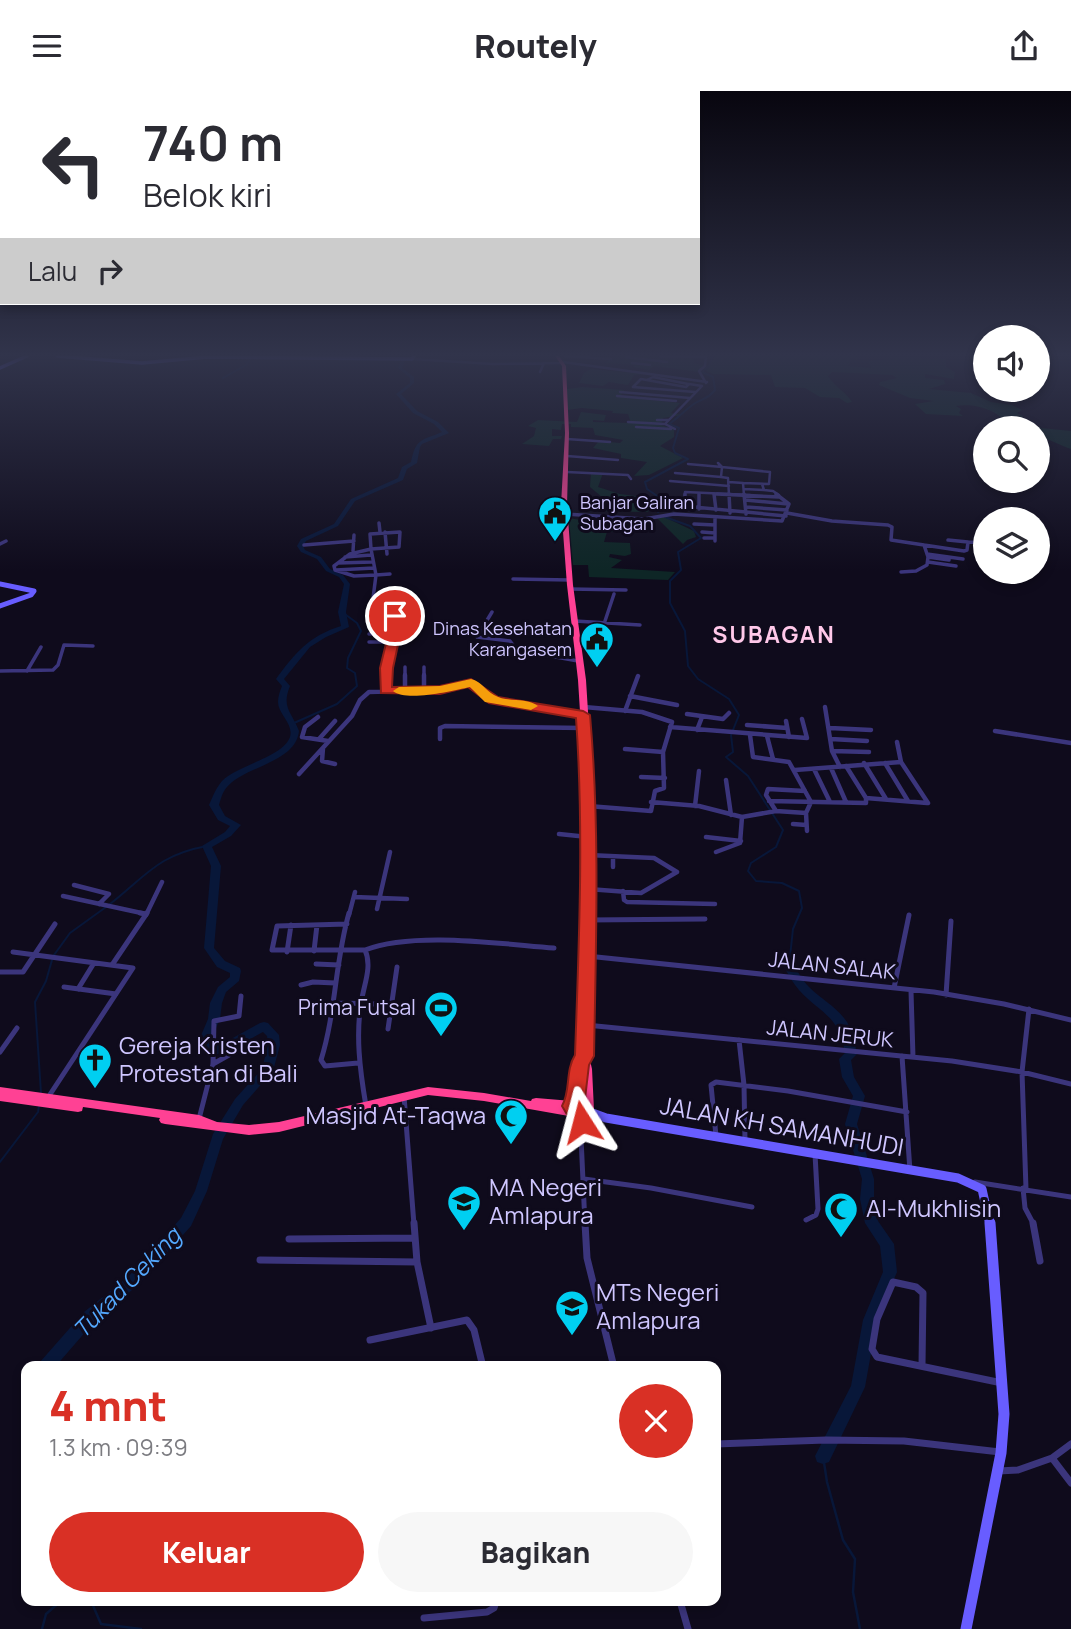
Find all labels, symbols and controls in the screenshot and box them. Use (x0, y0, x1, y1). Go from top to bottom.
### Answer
text: Routely (474, 24, 597, 68)
icon: menu (28, 27, 66, 65)
icon: share (1005, 27, 1043, 65)
text: 740 m (143, 109, 283, 176)
icon: left (28, 119, 119, 210)
text: Belok kiri (143, 173, 272, 217)
icon: right (91, 252, 129, 290)
text: Lalu (28, 253, 77, 289)
map controls (973, 325, 1050, 584)
button: sound (973, 325, 1050, 402)
button: search (973, 416, 1050, 493)
place label: Banjar Galiran Subagan (580, 490, 694, 535)
public building icon: Banjar Galiran Subagan (536, 494, 574, 543)
button: layers (973, 507, 1050, 584)
pin (365, 586, 425, 646)
icon: arrive (376, 597, 414, 635)
place label: Dinas Kesehatan Karangasem (433, 616, 572, 661)
district label: SUBAGAN (712, 618, 836, 650)
public building icon: Dinas Kesehatan Karangasem (578, 620, 616, 669)
street label: JALAN SALAK (767, 944, 898, 986)
sports icon: Prima Futsal (422, 989, 460, 1038)
place label: Prima Futsal (298, 993, 416, 1021)
street label: JALAN JERUK (765, 1012, 895, 1054)
place label: Gereja Kristen Protestan di Bali (119, 1028, 298, 1089)
church icon: Gereja Kristen Protestan di Bali (76, 1041, 114, 1090)
position arrow (545, 1085, 619, 1159)
street label: JALAN KH SAMANHUDI (658, 1088, 907, 1163)
mosque icon: Masjid At-Taqwa (492, 1097, 530, 1146)
place label: Masjid At-Taqwa (306, 1098, 486, 1131)
place label: MA Negeri Amlapura (489, 1170, 602, 1231)
school or university icon: MA Negeri Amlapura (445, 1183, 483, 1232)
mosque icon: Al-Mukhlisin (822, 1190, 860, 1239)
place label: Al-Mukhlisin (866, 1191, 1001, 1224)
water label: Tukad Ceking (65, 1218, 189, 1345)
place label: MTs Negeri Amlapura (596, 1275, 719, 1336)
school or university icon: MTs Negeri Amlapura (553, 1288, 591, 1337)
text: 4 mnt (49, 1376, 167, 1434)
button: close (619, 1384, 693, 1458)
text: 1.3 km · 09:39 (49, 1431, 188, 1463)
button: Keluar (49, 1512, 364, 1592)
button: Bagikan (378, 1512, 693, 1592)

